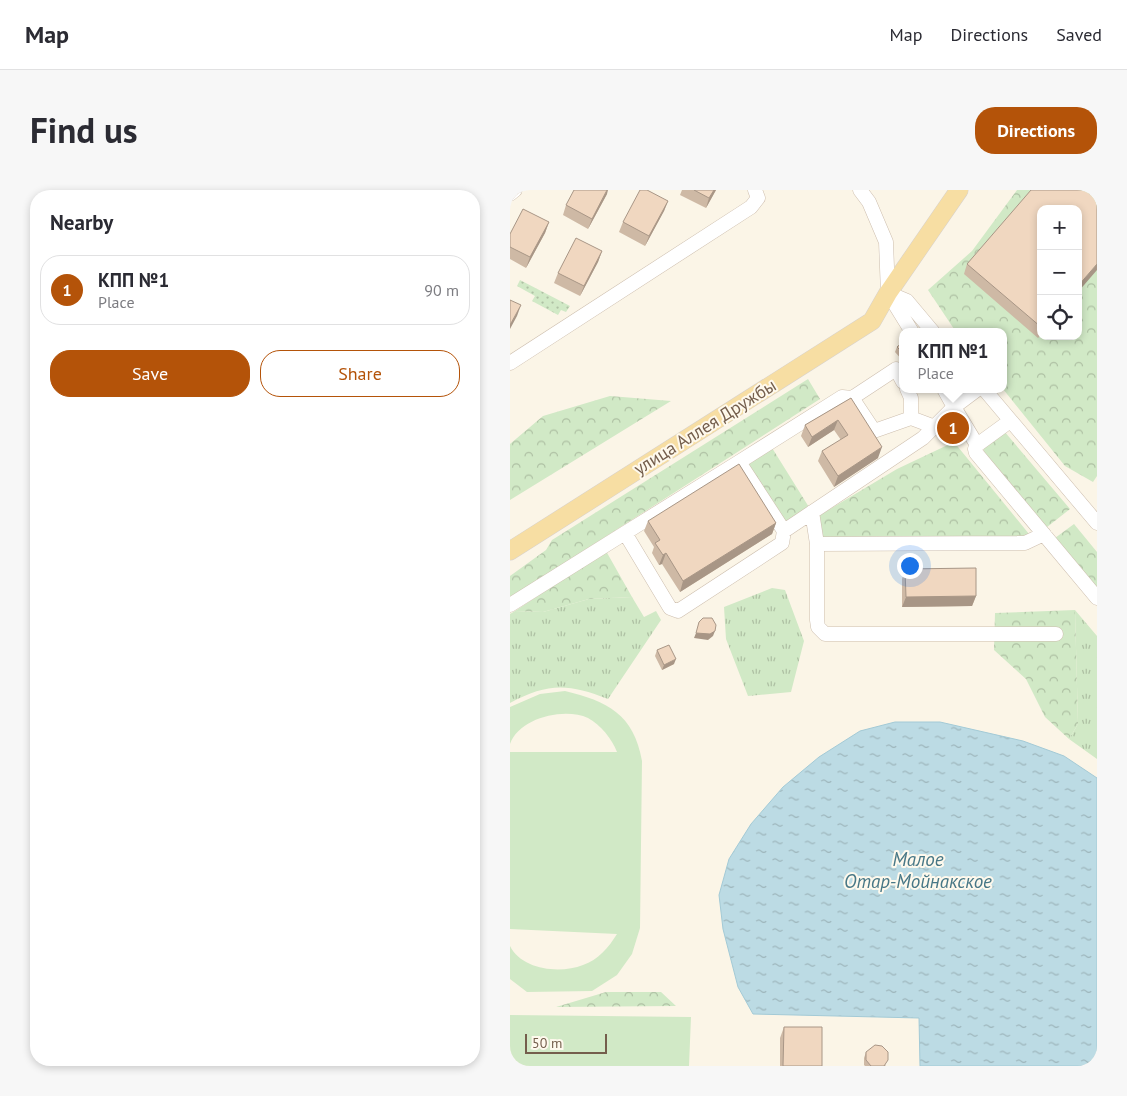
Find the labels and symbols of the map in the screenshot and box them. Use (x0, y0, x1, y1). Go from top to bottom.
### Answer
street label: улица Аллея Дружбы (629, 373, 780, 480)
pin: 1 (937, 409, 969, 447)
your location (897, 553, 923, 579)
water label: Малое Отар-Мойнакское (844, 847, 992, 893)
scale bar (525, 1031, 608, 1054)

